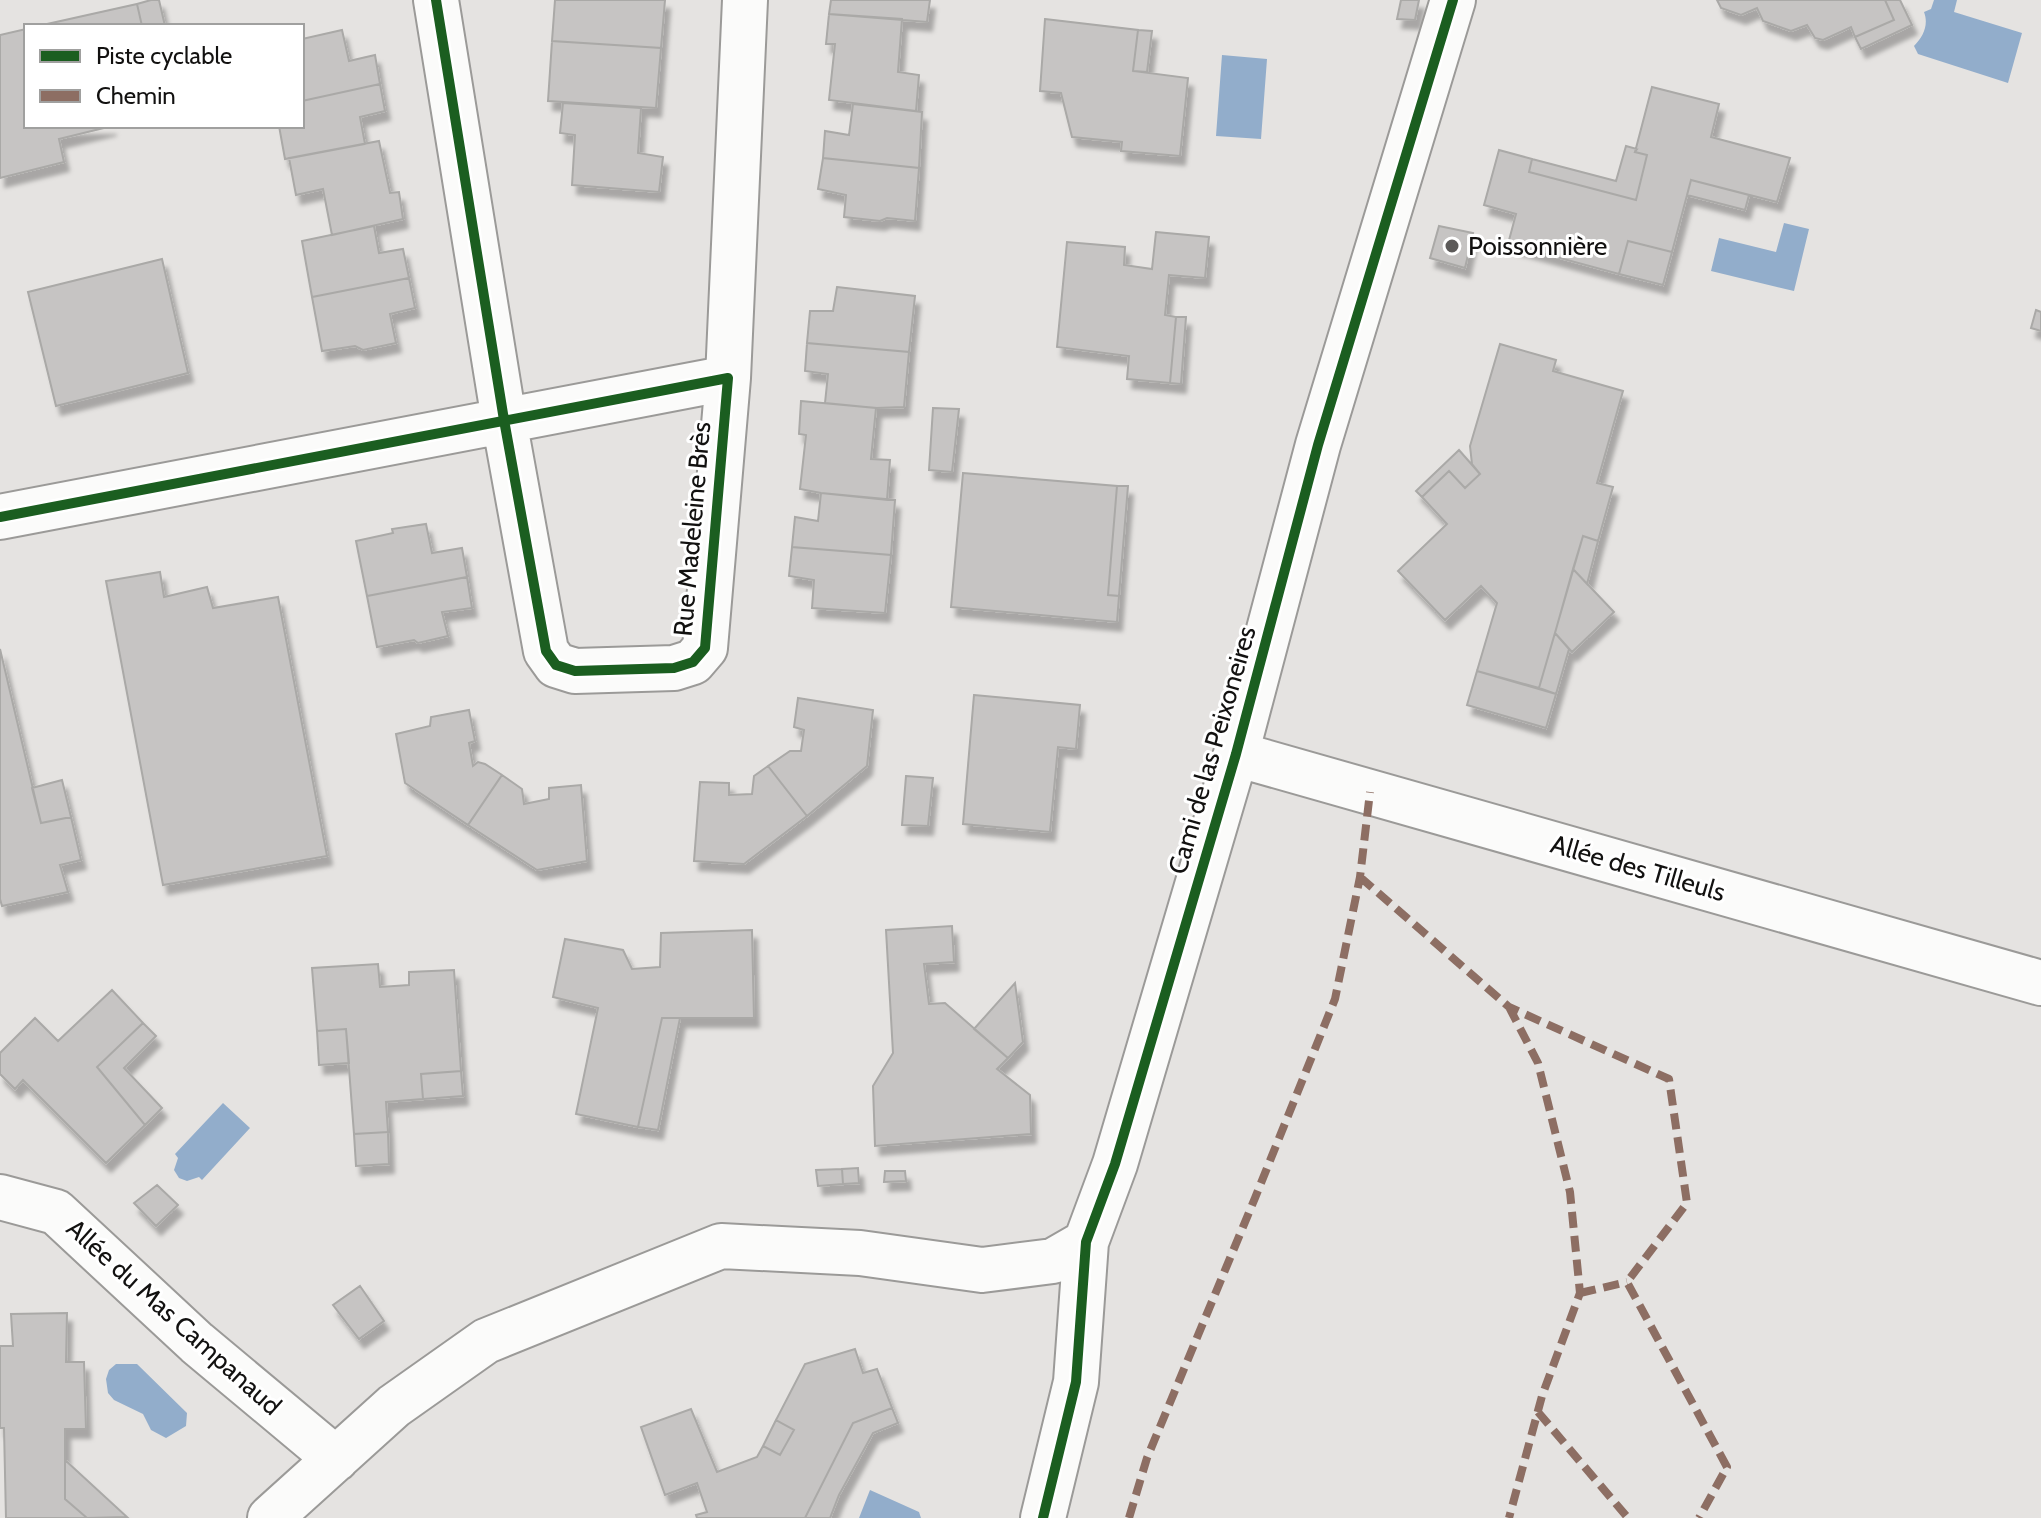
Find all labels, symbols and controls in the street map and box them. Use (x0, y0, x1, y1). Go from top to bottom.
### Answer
legend (24, 24, 304, 128)
text: Piste cyclable (96, 41, 232, 70)
text: Chemin (96, 81, 176, 110)
place label: Poissonnière (1468, 230, 1607, 262)
marker: Poissonnière (1443, 237, 1461, 255)
street label: Rue Madeleine Brès (667, 420, 717, 638)
street label: Cami de las Peixoneires (1161, 622, 1263, 878)
street label: Allée des Tilleuls (1547, 828, 1729, 908)
street label: Allée du Mas Campanaud (60, 1212, 288, 1422)

